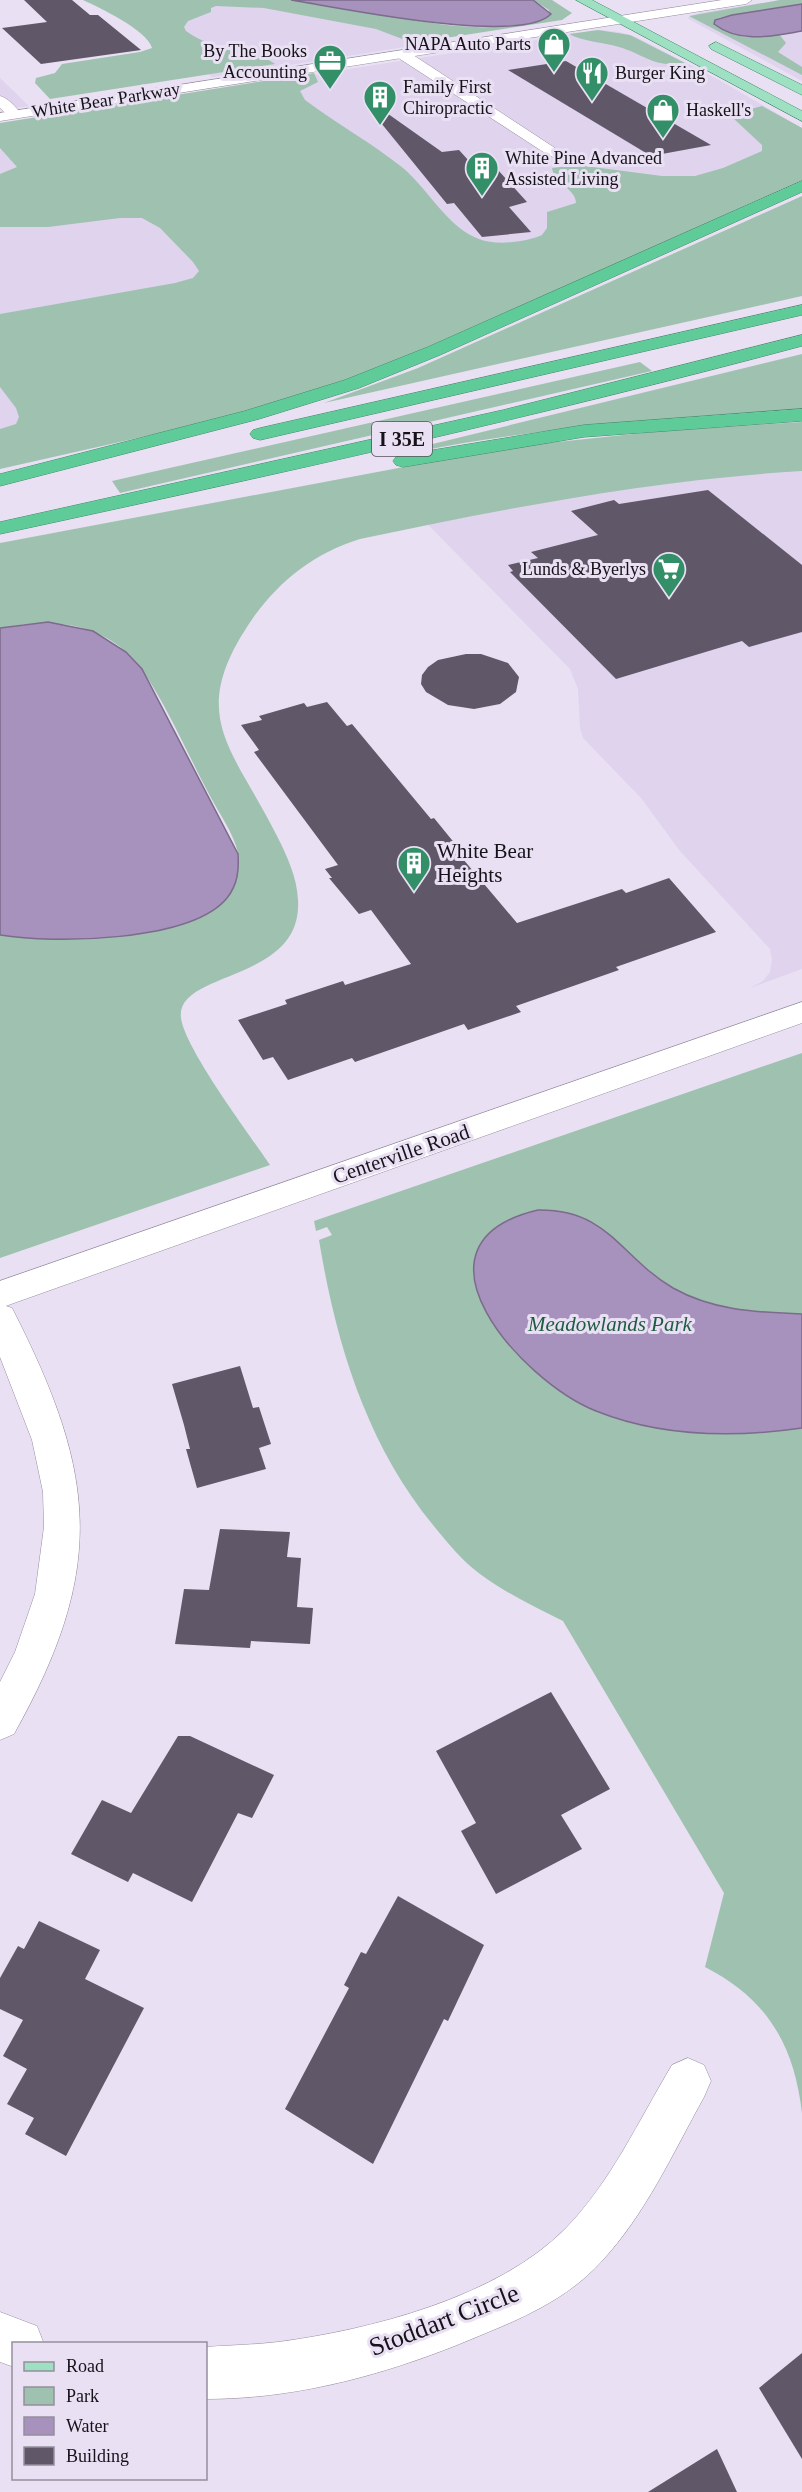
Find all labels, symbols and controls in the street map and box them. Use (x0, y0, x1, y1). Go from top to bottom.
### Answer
shop icon: NAPA Auto Parts (536, 26, 572, 73)
place label: NAPA Auto Parts (405, 34, 531, 54)
place label: By The Books Accounting (203, 41, 307, 82)
office icon: By The Books Accounting (312, 43, 348, 90)
restaurant icon: Burger King (574, 55, 610, 102)
place label: Burger King (615, 63, 705, 83)
place label: Family First Chiropractic (403, 77, 493, 118)
street label: White Bear Parkway (30, 78, 182, 122)
building icon: Family First Chiropractic (362, 79, 398, 126)
shop icon: Haskell's (645, 92, 681, 139)
place label: Haskell's (686, 100, 751, 120)
place label: White Pine Advanced Assisted Living (505, 148, 662, 189)
building icon: White Pine Advanced Assisted Living (464, 150, 500, 197)
road number: I 35E (372, 422, 432, 456)
supermarket icon: Lunds & Byerlys (651, 551, 687, 598)
place label: Lunds & Byerlys (522, 559, 646, 579)
place label: White Bear Heights (437, 839, 533, 887)
building icon: White Bear Heights (396, 845, 432, 892)
street label: Centerville Road (330, 1119, 473, 1189)
park label: Meadowlands Park (527, 1312, 693, 1336)
street label: Stoddart Circle (365, 2278, 523, 2362)
legend (12, 2342, 207, 2480)
text: Road (66, 2356, 104, 2376)
text: Park (66, 2386, 99, 2406)
text: Water (66, 2416, 109, 2436)
text: Building (66, 2446, 129, 2466)

